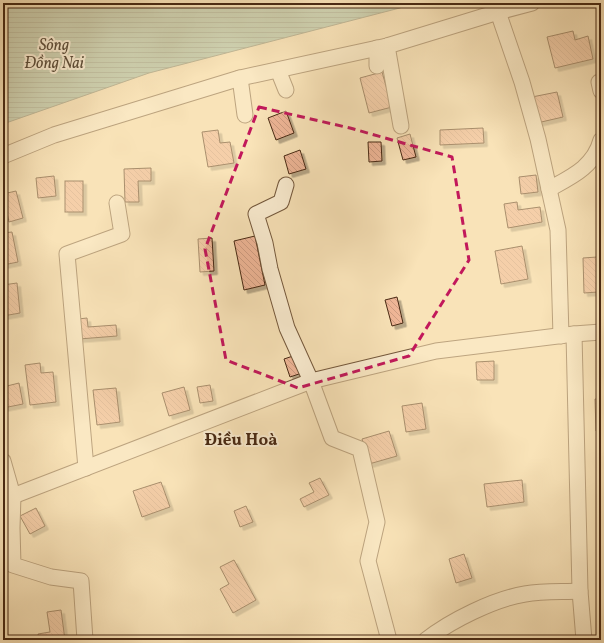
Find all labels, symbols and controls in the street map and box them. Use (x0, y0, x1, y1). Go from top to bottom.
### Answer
water label: Sông Đồng Nai (24, 35, 85, 75)
district label: Điều Hoà (205, 429, 277, 452)

